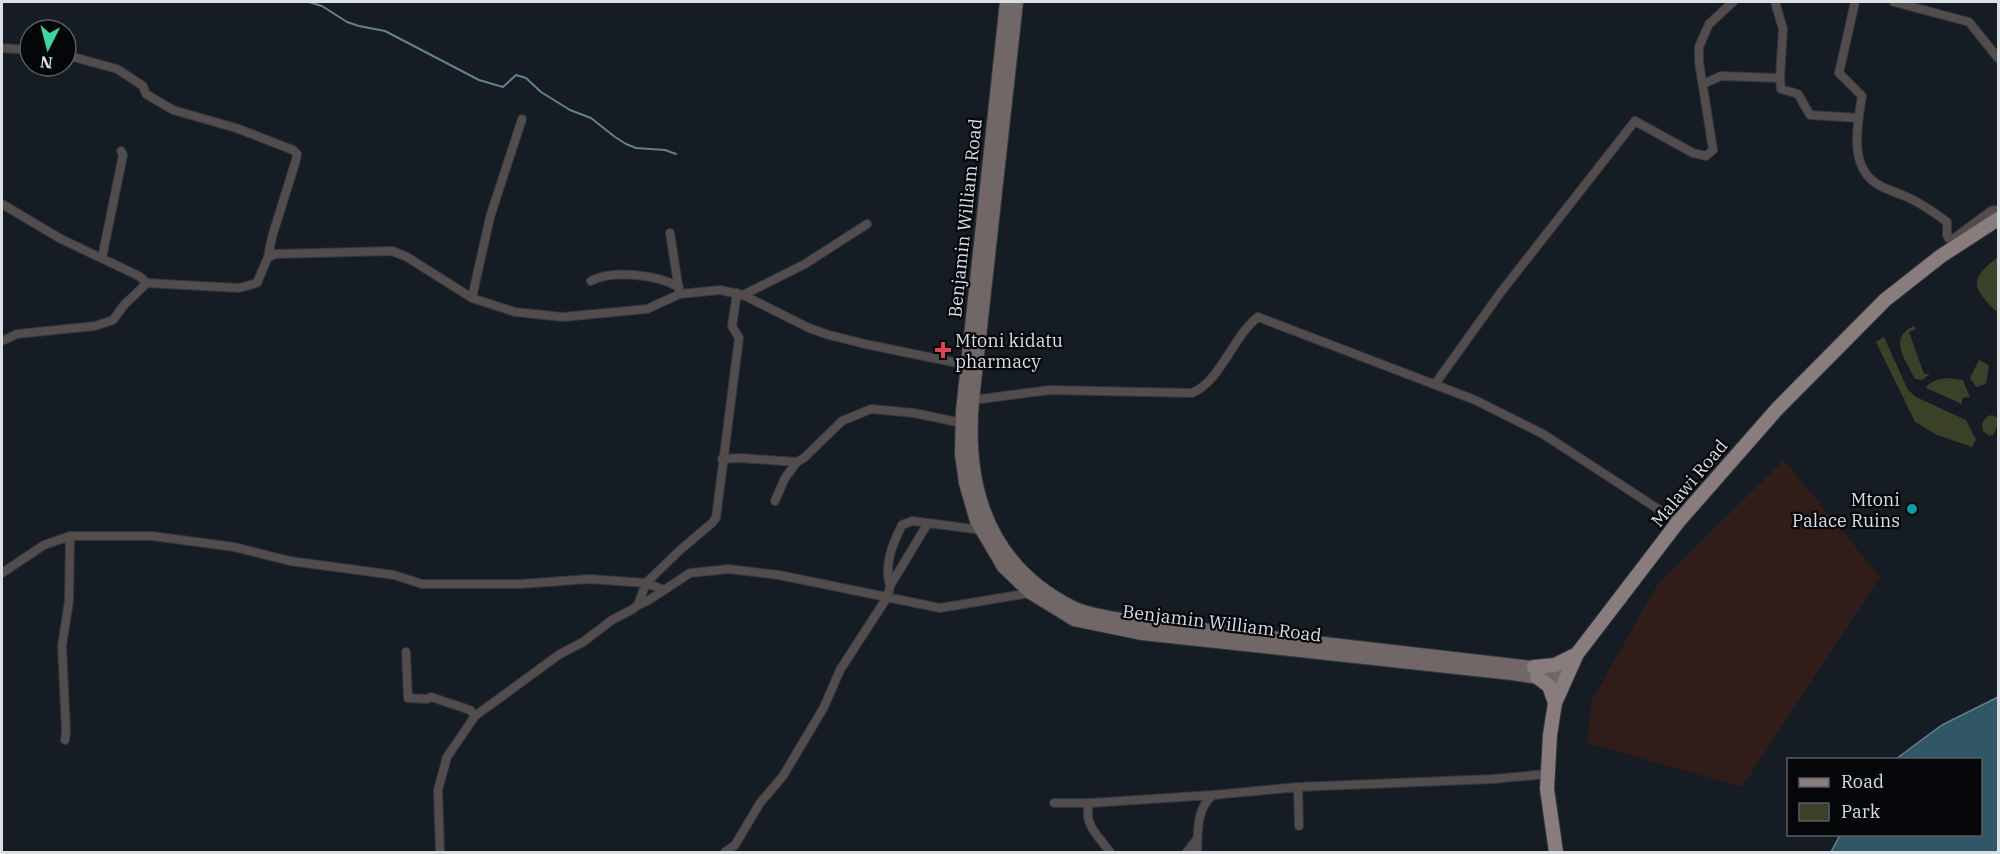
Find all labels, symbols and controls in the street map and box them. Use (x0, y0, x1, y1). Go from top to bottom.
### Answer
north arrow (18, 18, 78, 78)
text: N (39, 52, 54, 74)
street label: Benjamin William Road (943, 117, 987, 319)
place label: Mtoni kidatu pharmacy (955, 329, 1063, 373)
marker: Mtoni kidatu pharmacy (936, 343, 950, 357)
street label: Malawi Road (1646, 434, 1732, 532)
place label: Mtoni Palace Ruins (1792, 488, 1900, 532)
marker: Mtoni Palace Ruins (1905, 502, 1919, 516)
street label: Benjamin William Road (1121, 599, 1323, 647)
legend (1787, 758, 1982, 836)
text: Road (1841, 770, 1884, 793)
text: Park (1841, 800, 1881, 823)

